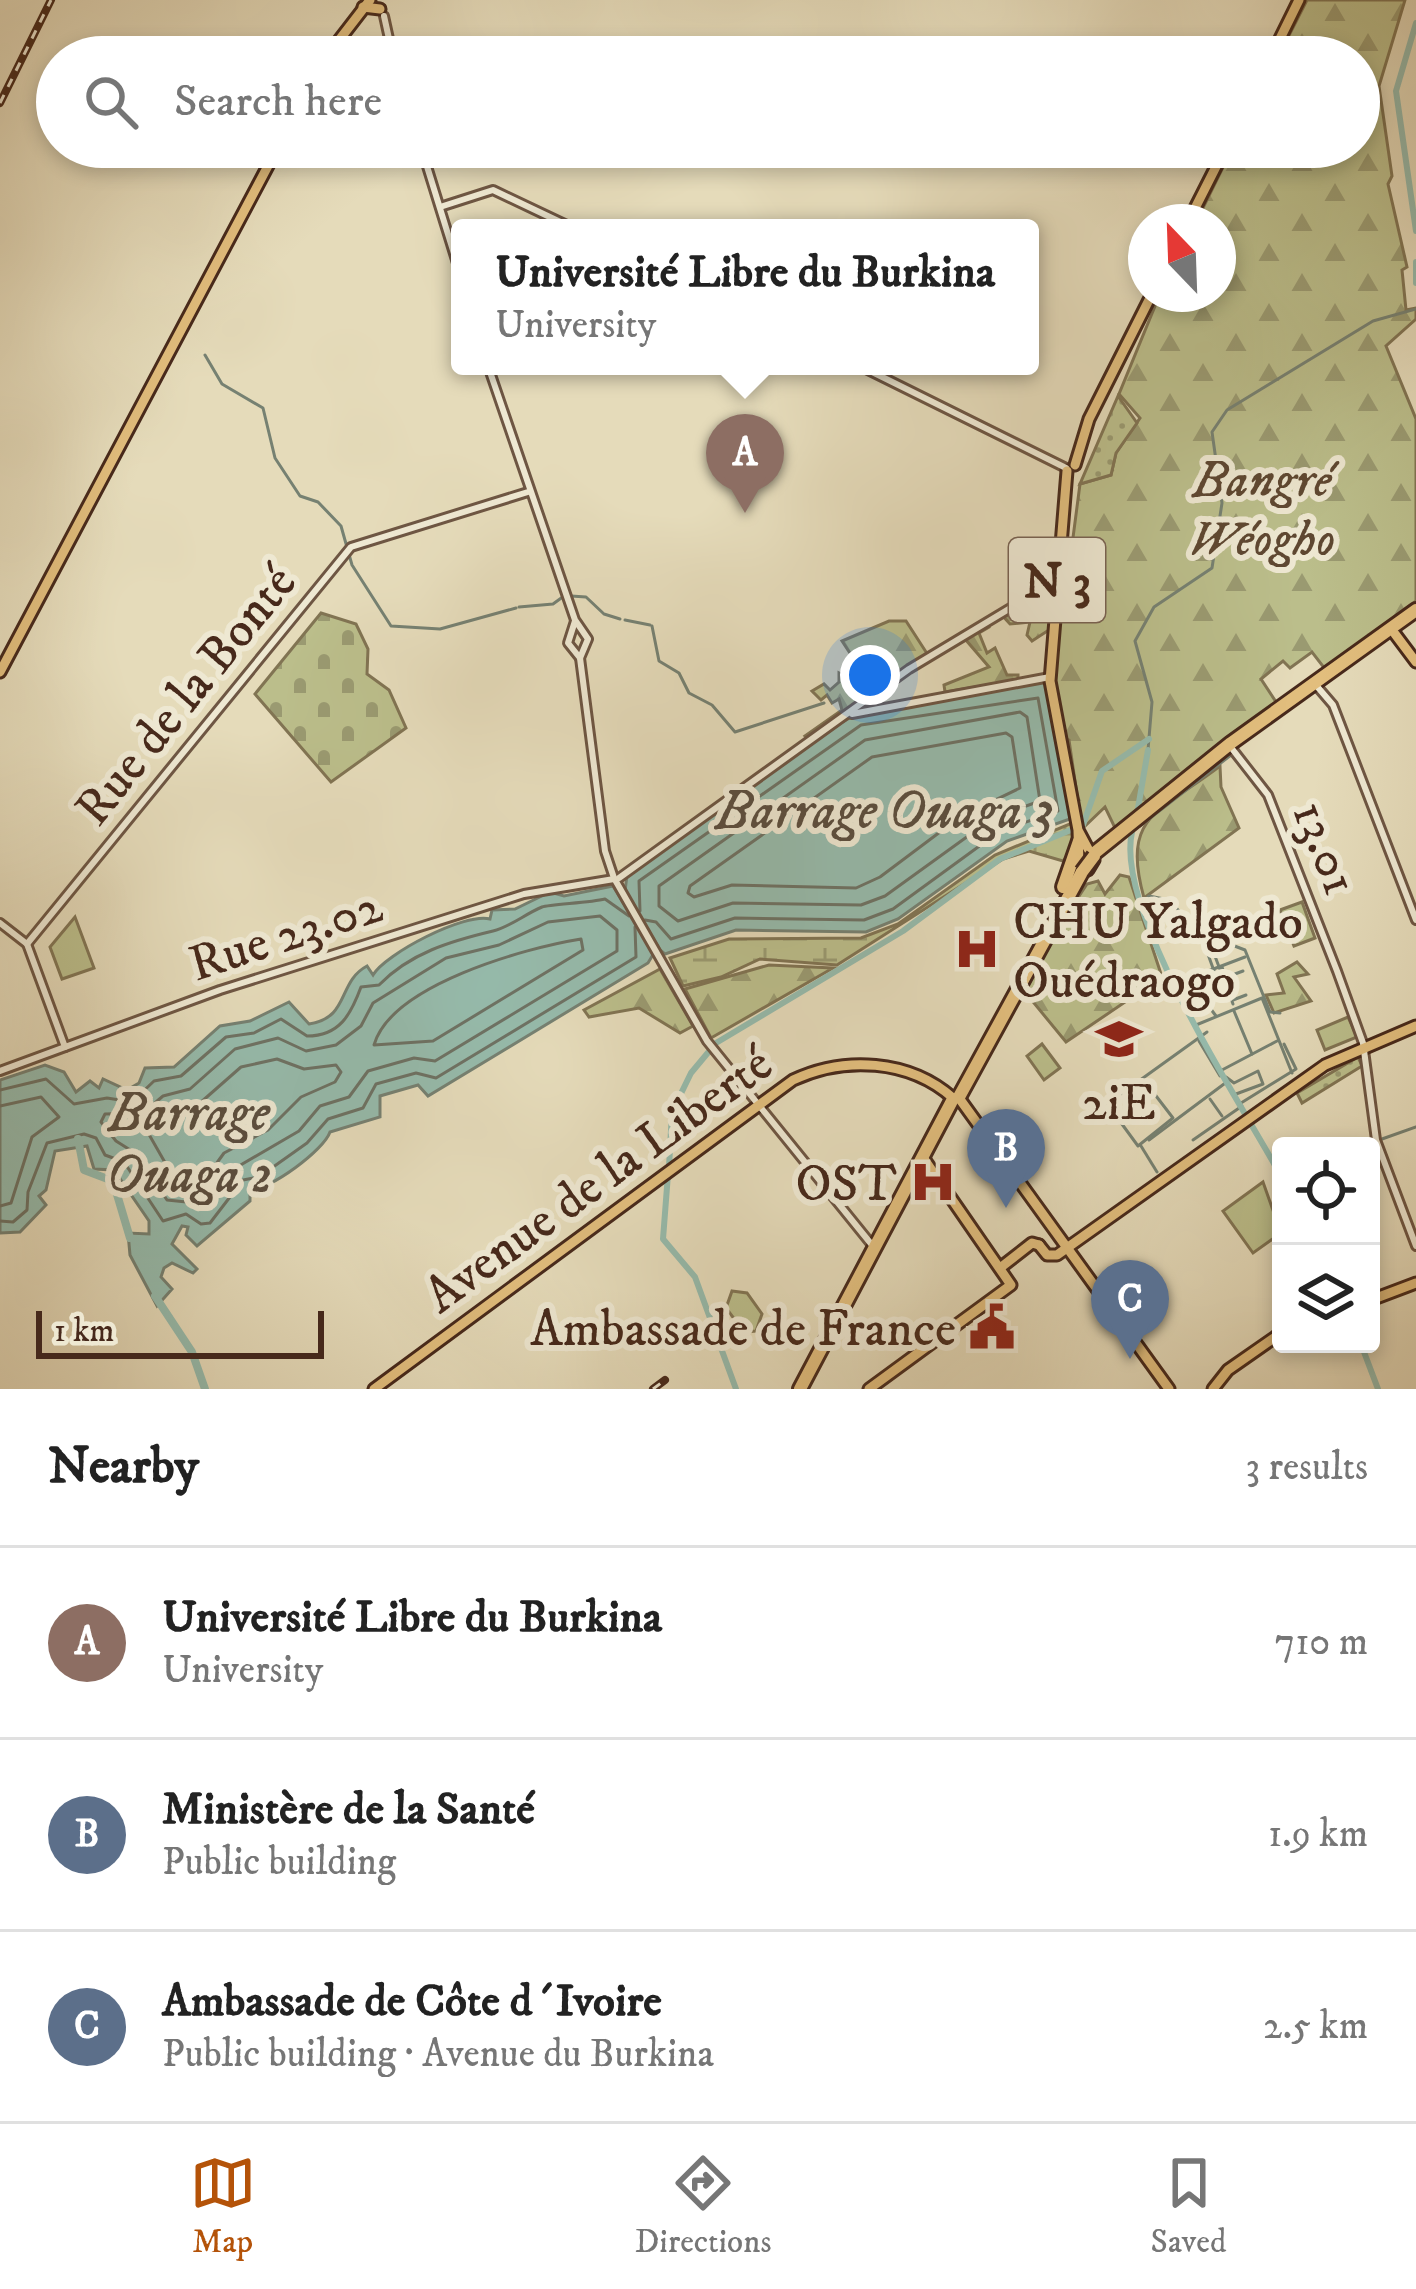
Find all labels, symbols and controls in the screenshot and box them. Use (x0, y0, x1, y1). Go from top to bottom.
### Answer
search box (36, 36, 1380, 168)
icon: search (78, 69, 144, 135)
text: Search here (174, 74, 382, 130)
north arrow (1128, 204, 1236, 312)
popup (451, 219, 1039, 375)
text: Université Libre du Burkina (495, 245, 995, 301)
text: University (495, 301, 656, 350)
pin: A (706, 414, 784, 513)
park label: Bangré Wéogho (1189, 449, 1340, 572)
road number: N 3 (1009, 538, 1105, 622)
street label: Rue de la Bonté (62, 553, 311, 839)
your location (840, 645, 900, 705)
water label: Barrage Ouaga 3 (713, 779, 1055, 846)
street label: 13.01 (1277, 792, 1372, 905)
street label: Rue 23.02 (181, 875, 391, 997)
place label: CHU Yalgado Ouédraogo (1013, 891, 1303, 1014)
hospital icon: CHU Yalgado Ouédraogo (952, 924, 1002, 974)
school or university icon: 2iE (1094, 1014, 1144, 1064)
street label: Avenue de la Liberté (412, 1033, 785, 1328)
place label: 2iE (1082, 1072, 1156, 1136)
water label: Barrage Ouaga 2 (106, 1081, 272, 1210)
pin: B (967, 1109, 1045, 1208)
map controls (1272, 1137, 1380, 1353)
button: locate (1272, 1137, 1380, 1245)
place label: OST (795, 1153, 897, 1217)
hospital icon: OST (908, 1157, 958, 1207)
button: layers (1272, 1245, 1380, 1353)
pin: C (1091, 1260, 1169, 1359)
place label: Ambassade de France (530, 1298, 956, 1362)
public building icon: Ambassade de France (967, 1302, 1017, 1352)
scale bar (36, 1305, 324, 1358)
text: 1 km (54, 1311, 114, 1352)
text: Nearby (48, 1435, 199, 1499)
text: 3 results (1245, 1443, 1368, 1492)
text: Université Libre du Burkina (162, 1590, 662, 1646)
text: A (75, 1618, 99, 1667)
text: 710 m (1275, 1618, 1368, 1667)
text: University (162, 1646, 323, 1695)
text: Ministère de la Santé (162, 1782, 535, 1838)
text: B (75, 1810, 99, 1859)
text: 1.9 km (1268, 1810, 1368, 1859)
text: Public building (162, 1838, 396, 1887)
text: Ambassade de Côte d´Ivoire (162, 1974, 662, 2030)
text: C (74, 2002, 100, 2051)
text: 2.5 km (1263, 2002, 1368, 2051)
text: Public building · Avenue du Burkina (162, 2030, 714, 2079)
tab: Map (190, 2150, 256, 2263)
tab: Directions (635, 2150, 771, 2263)
tab: Saved (1151, 2150, 1226, 2263)

